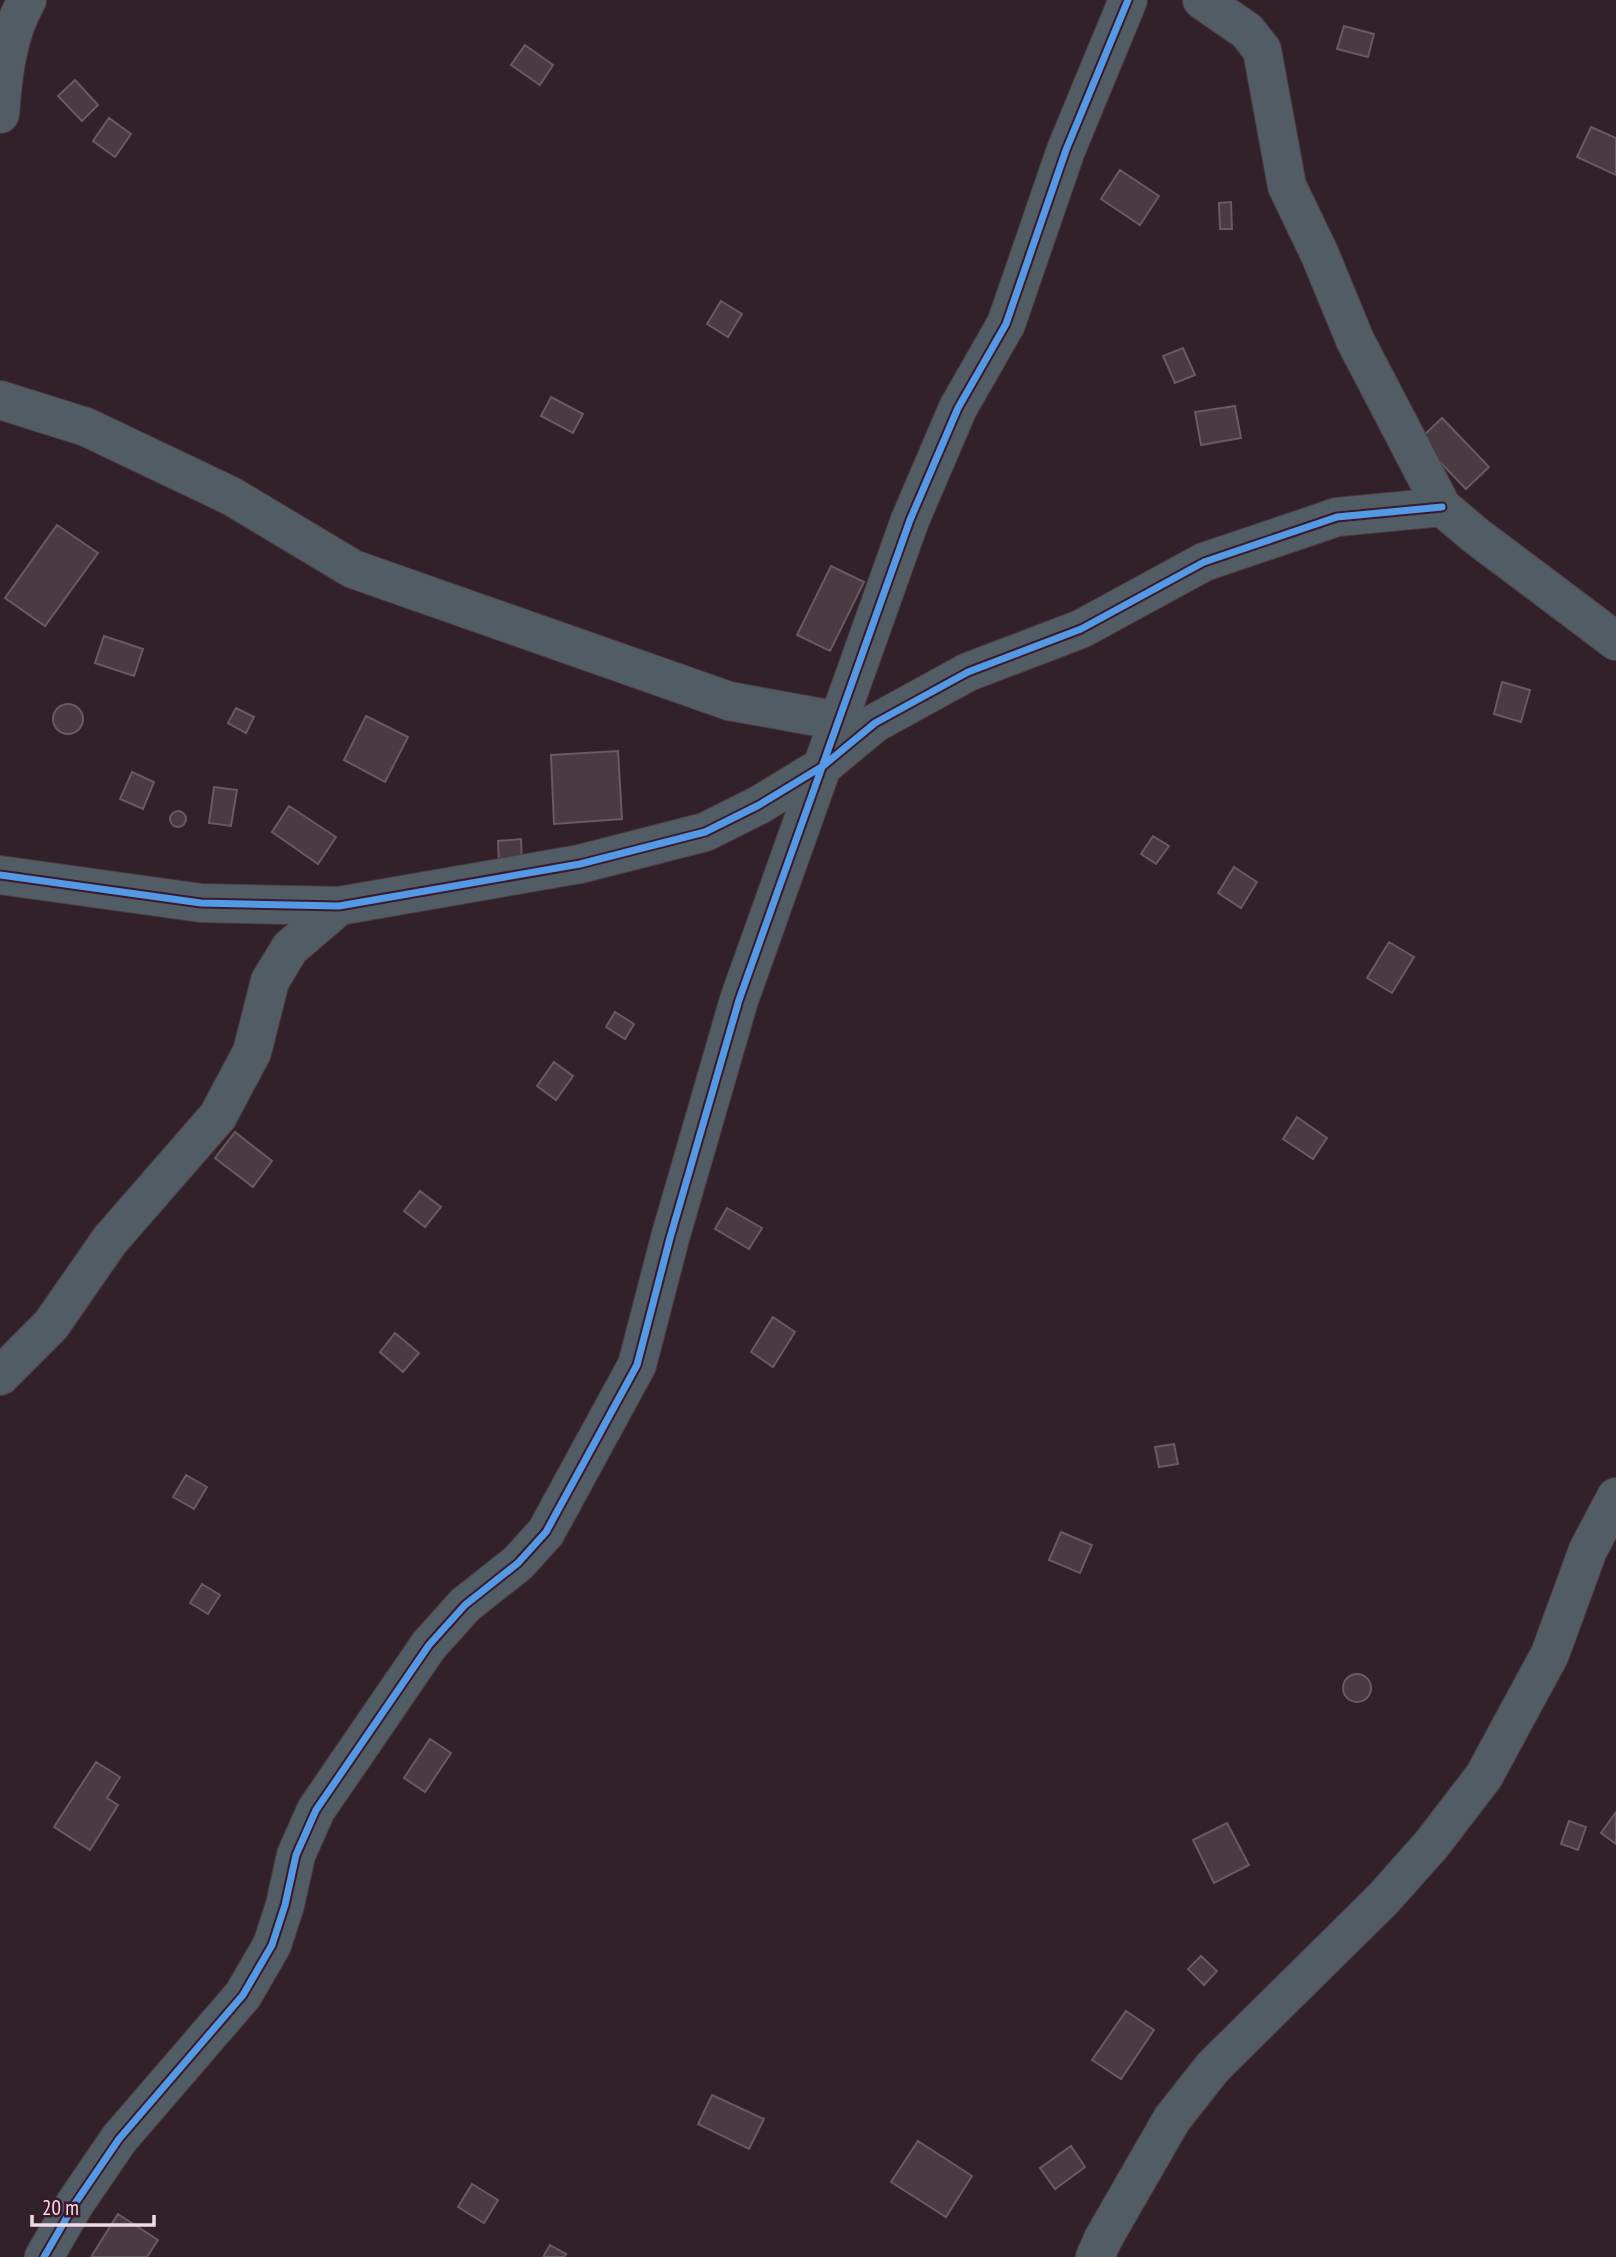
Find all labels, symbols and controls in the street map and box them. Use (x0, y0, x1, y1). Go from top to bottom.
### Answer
scale bar (32, 2184, 154, 2228)
text: 20 m (42, 2194, 79, 2221)

